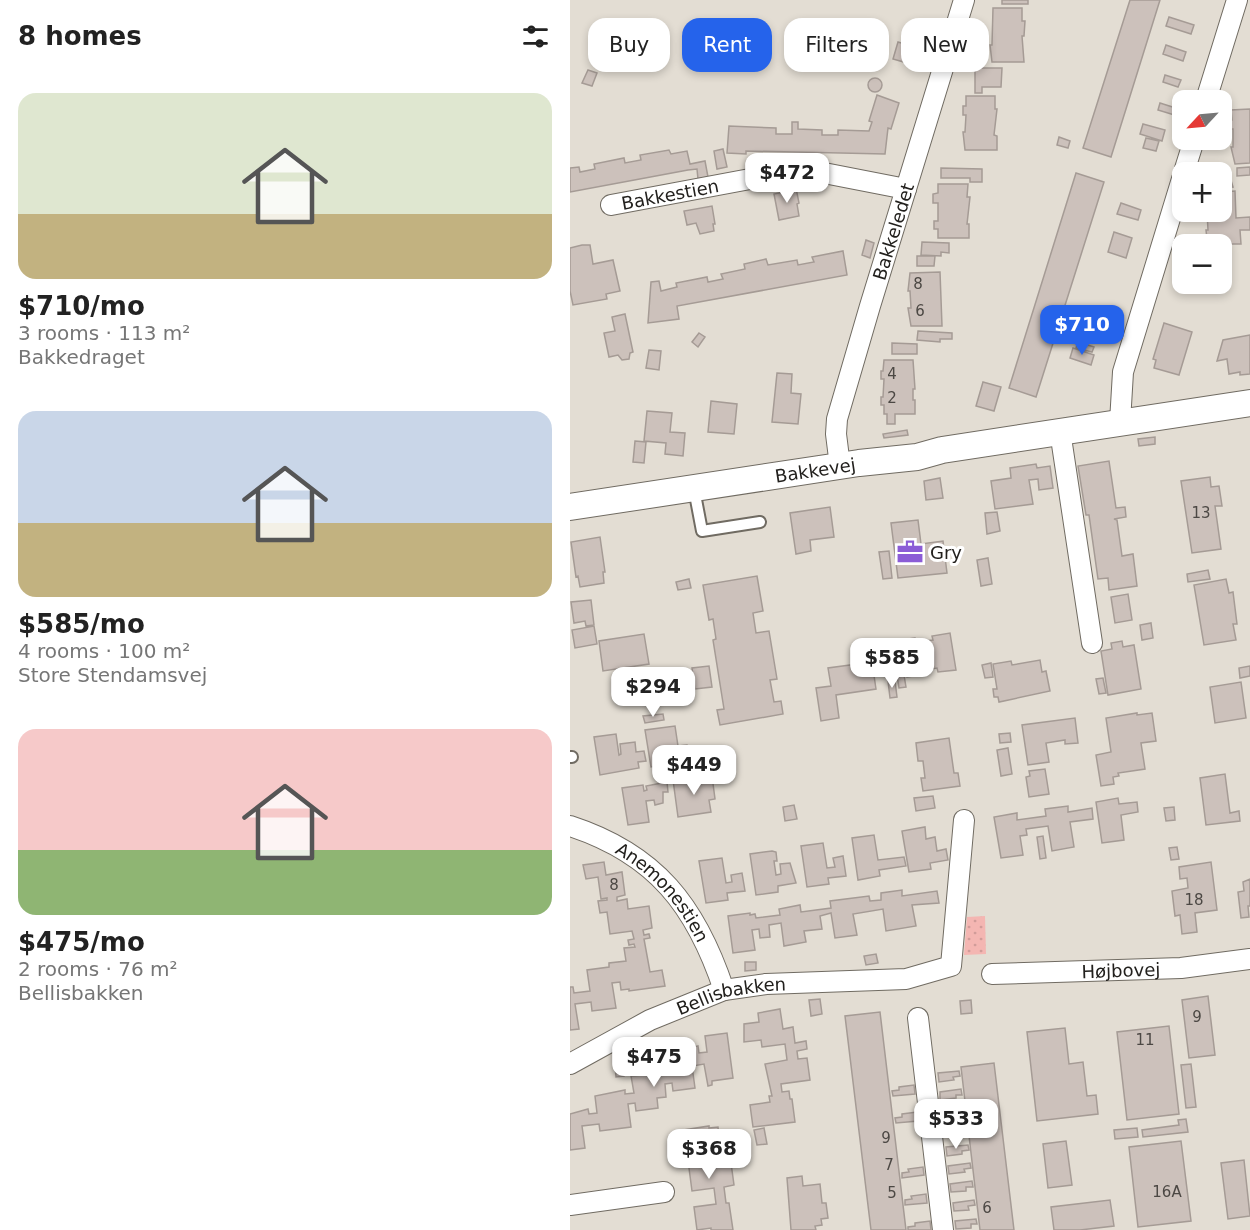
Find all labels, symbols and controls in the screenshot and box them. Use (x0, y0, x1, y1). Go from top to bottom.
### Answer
chip: Buy (588, 18, 670, 72)
chip: Rent (682, 18, 772, 72)
chip: Filters (784, 18, 889, 72)
chip: New (901, 18, 989, 72)
icon: filters (519, 20, 552, 53)
text: 8 homes (18, 21, 142, 51)
north arrow (1172, 90, 1232, 150)
map controls (1172, 90, 1232, 294)
icon: home (231, 132, 339, 240)
pin: $472 (751, 153, 823, 204)
text: $472 (759, 160, 815, 184)
button: + (1172, 162, 1232, 222)
street label: Bakkestien (620, 175, 720, 213)
street label: Bakkeledet (868, 180, 918, 282)
button: − (1172, 234, 1232, 294)
house number: 8 (913, 275, 923, 293)
text: $710/mo (18, 291, 145, 321)
house number: 6 (915, 302, 925, 320)
pin: $710 (1046, 305, 1118, 356)
text: $710 (1054, 312, 1110, 336)
text: 3 rooms · 113 m² (18, 321, 190, 345)
text: Bakkedraget (18, 345, 145, 369)
house number: 4 (887, 365, 897, 383)
house number: 2 (887, 389, 897, 407)
icon: home (231, 450, 339, 558)
street label: Bakkevej (773, 453, 857, 486)
house number: 13 (1191, 504, 1211, 522)
office icon: Gry (895, 537, 925, 567)
place label: Gry (930, 542, 962, 563)
text: $585/mo (18, 609, 145, 639)
pin: $585 (856, 638, 928, 689)
text: 4 rooms · 100 m² (18, 639, 190, 663)
text: $585 (864, 645, 920, 669)
text: Store Stendamsvej (18, 663, 207, 687)
pin: $294 (617, 667, 689, 718)
text: $294 (625, 674, 681, 698)
pin: $449 (658, 745, 730, 796)
text: $449 (666, 752, 722, 776)
icon: home (231, 768, 339, 876)
street label: Anemonestien (612, 837, 714, 945)
house number: 8 (609, 876, 619, 894)
house number: 18 (1184, 891, 1204, 909)
text: $475/mo (18, 927, 145, 957)
text: 2 rooms · 76 m² (18, 957, 178, 981)
street label: Højbovej (1081, 958, 1161, 982)
street label: Bellisbakken (673, 973, 786, 1019)
text: Bellisbakken (18, 981, 144, 1005)
house number: 9 (1192, 1008, 1202, 1026)
house number: 11 (1135, 1031, 1155, 1049)
pin: $475 (618, 1037, 690, 1088)
text: $475 (626, 1044, 682, 1068)
pin: $533 (920, 1099, 992, 1150)
text: $533 (928, 1106, 984, 1130)
pin: $368 (673, 1129, 745, 1180)
house number: 9 (881, 1129, 891, 1147)
text: $368 (681, 1136, 737, 1160)
house number: 7 (884, 1156, 894, 1174)
house number: 16A (1152, 1183, 1182, 1201)
house number: 5 (887, 1184, 897, 1202)
house number: 6 (982, 1199, 992, 1217)

